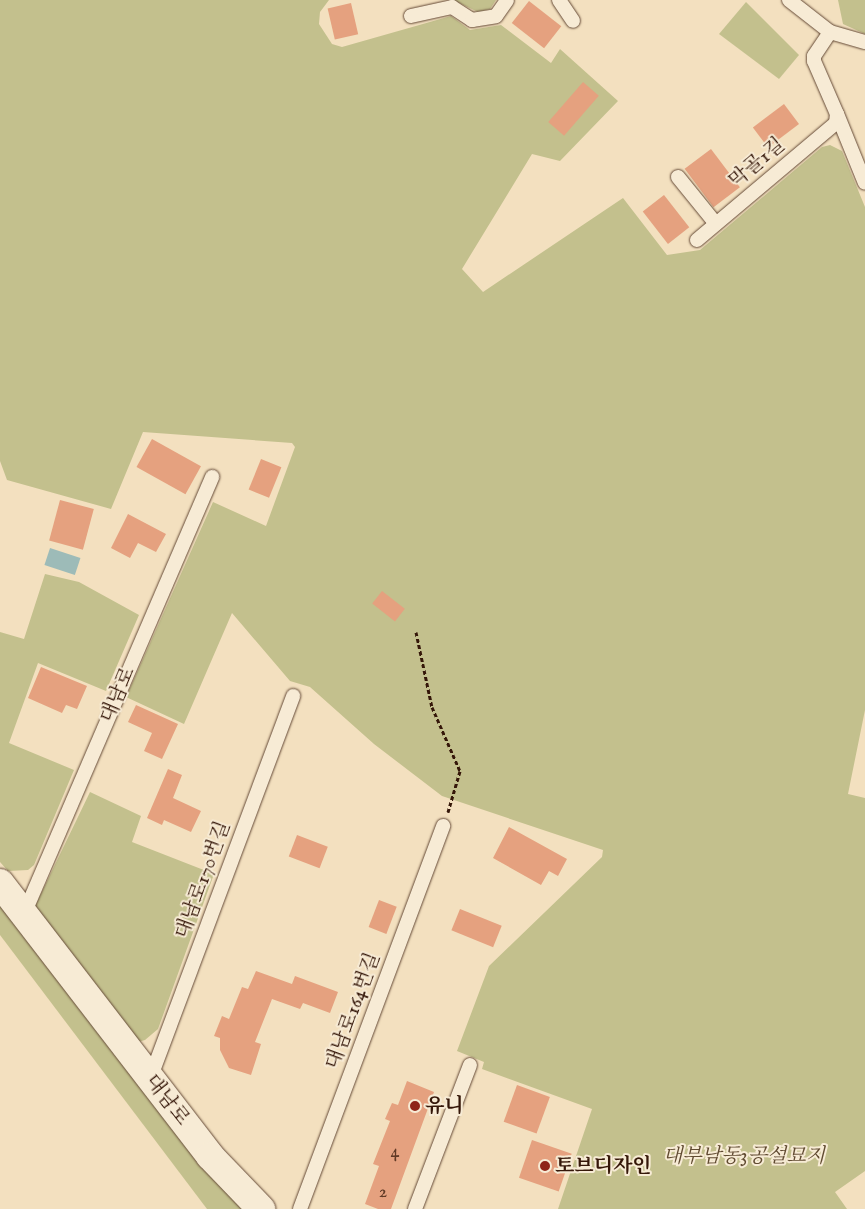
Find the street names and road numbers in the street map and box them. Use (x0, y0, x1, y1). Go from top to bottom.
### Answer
street label: 막골1길 (724, 133, 790, 193)
street label: 대남로 (96, 664, 140, 726)
street label: 대남로170번길 (171, 818, 235, 942)
street label: 대남로164번길 (321, 949, 385, 1073)
street label: 대남로 (140, 1070, 194, 1130)

